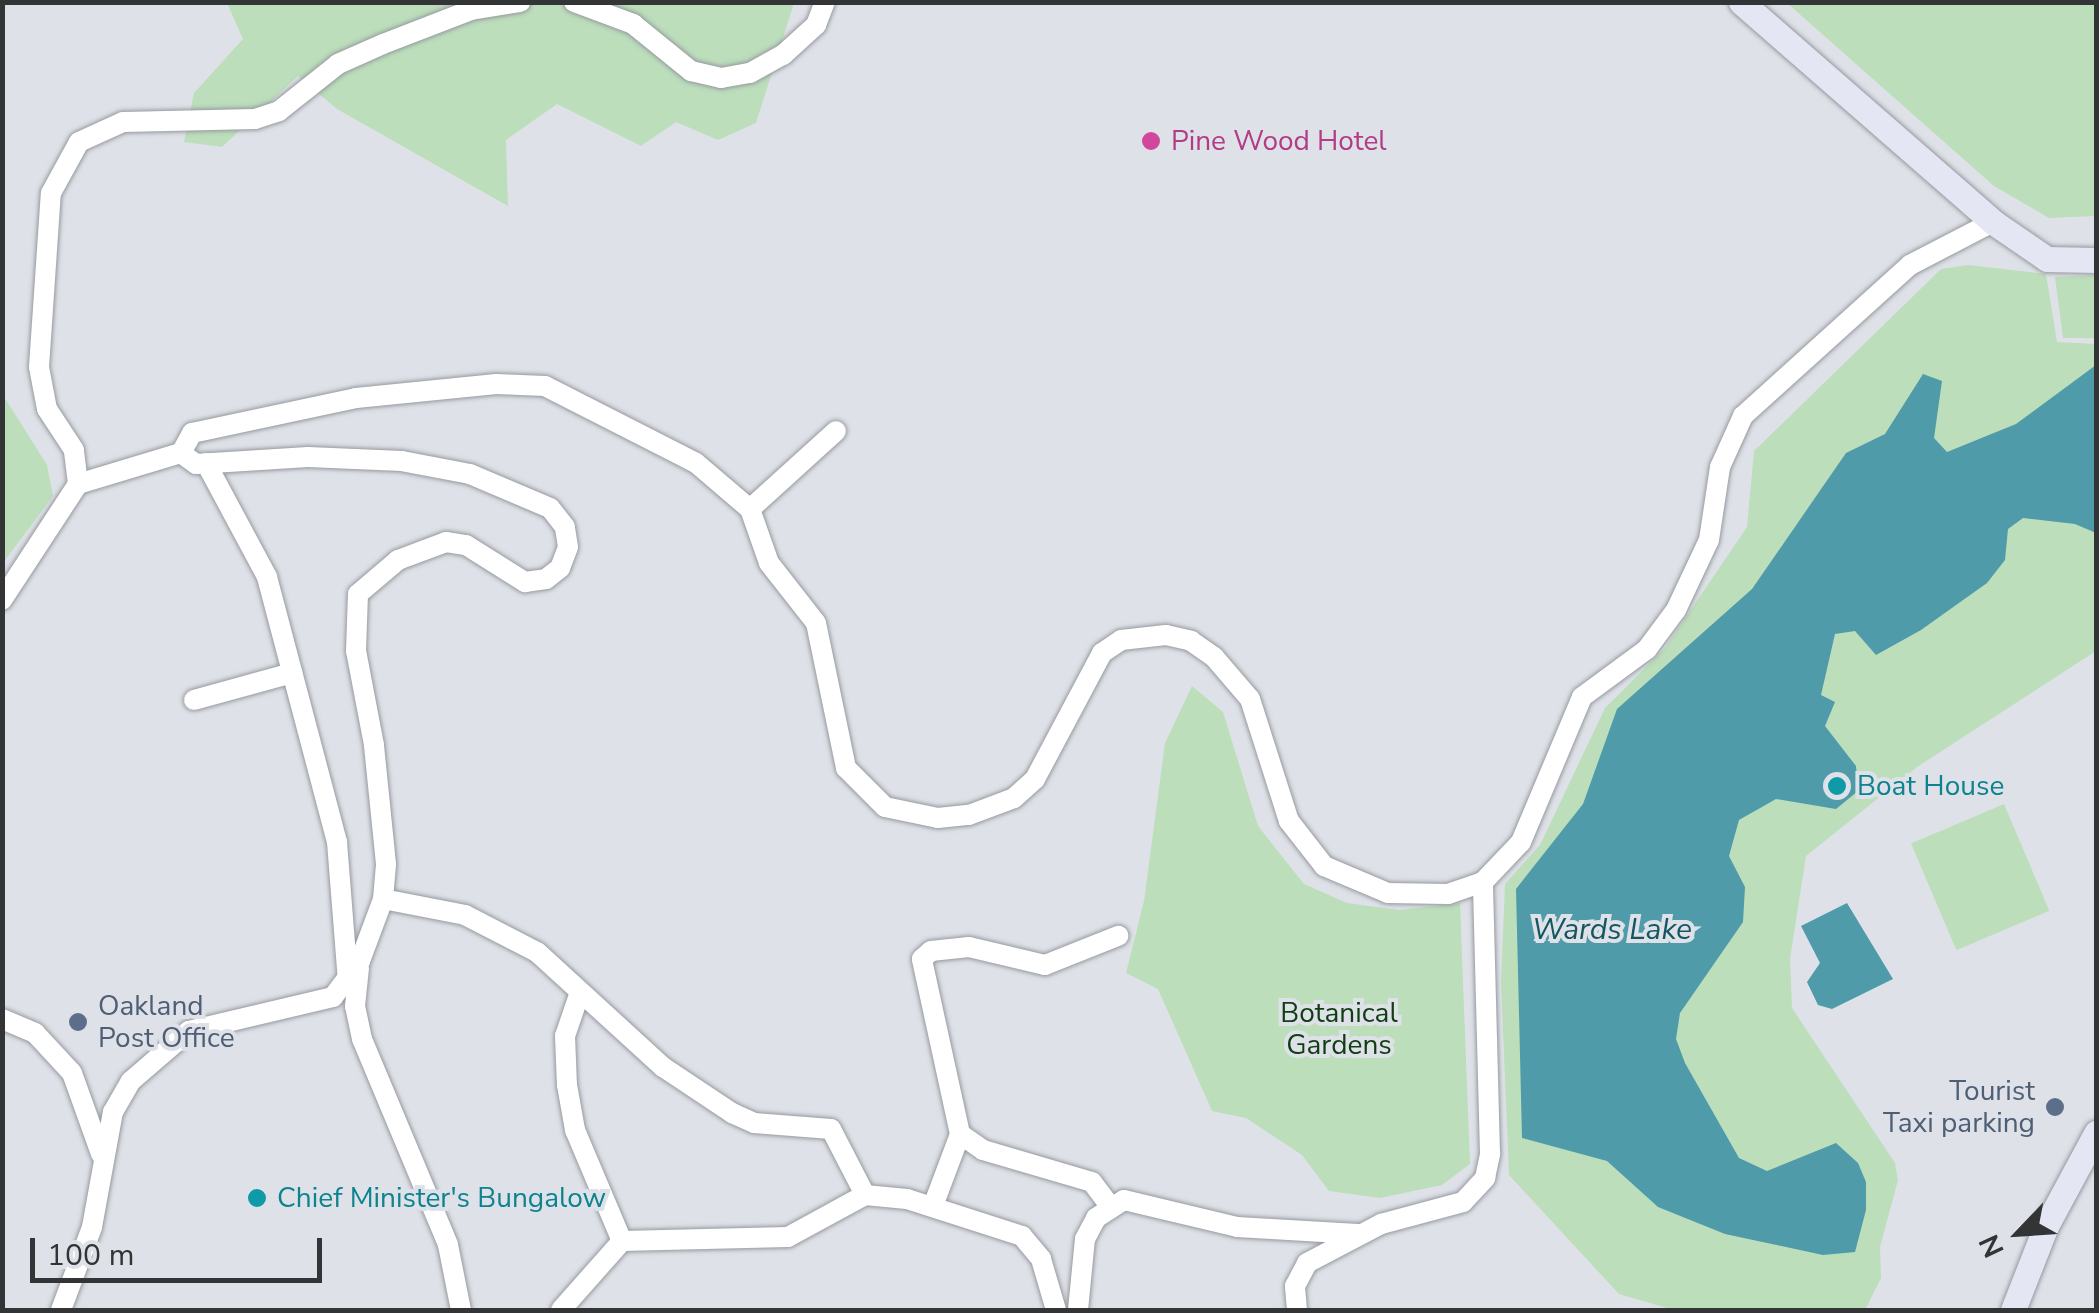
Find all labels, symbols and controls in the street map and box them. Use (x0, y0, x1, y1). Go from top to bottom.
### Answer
place label: Pine Wood Hotel (1171, 124, 1387, 158)
marker: Pine Wood Hotel (1140, 130, 1162, 152)
place label: Boat House (1857, 769, 2004, 803)
marker: Boat House (1826, 775, 1848, 797)
water label: Wards Lake (1532, 912, 1692, 948)
place label: Oakland Post Office (98, 989, 235, 1055)
park label: Botanical Gardens (1280, 996, 1398, 1062)
marker: Oakland Post Office (67, 1011, 89, 1033)
place label: Tourist Taxi parking (1883, 1074, 2035, 1140)
marker: Tourist Taxi parking (2044, 1096, 2066, 1118)
place label: Chief Minister's Bungalow (277, 1181, 606, 1215)
north arrow (1969, 1183, 2069, 1283)
marker: Chief Minister's Bungalow (246, 1187, 268, 1209)
scale bar (35, 1218, 328, 1280)
text: N (1970, 1228, 2013, 1263)
text: 100 m (47, 1235, 134, 1276)

